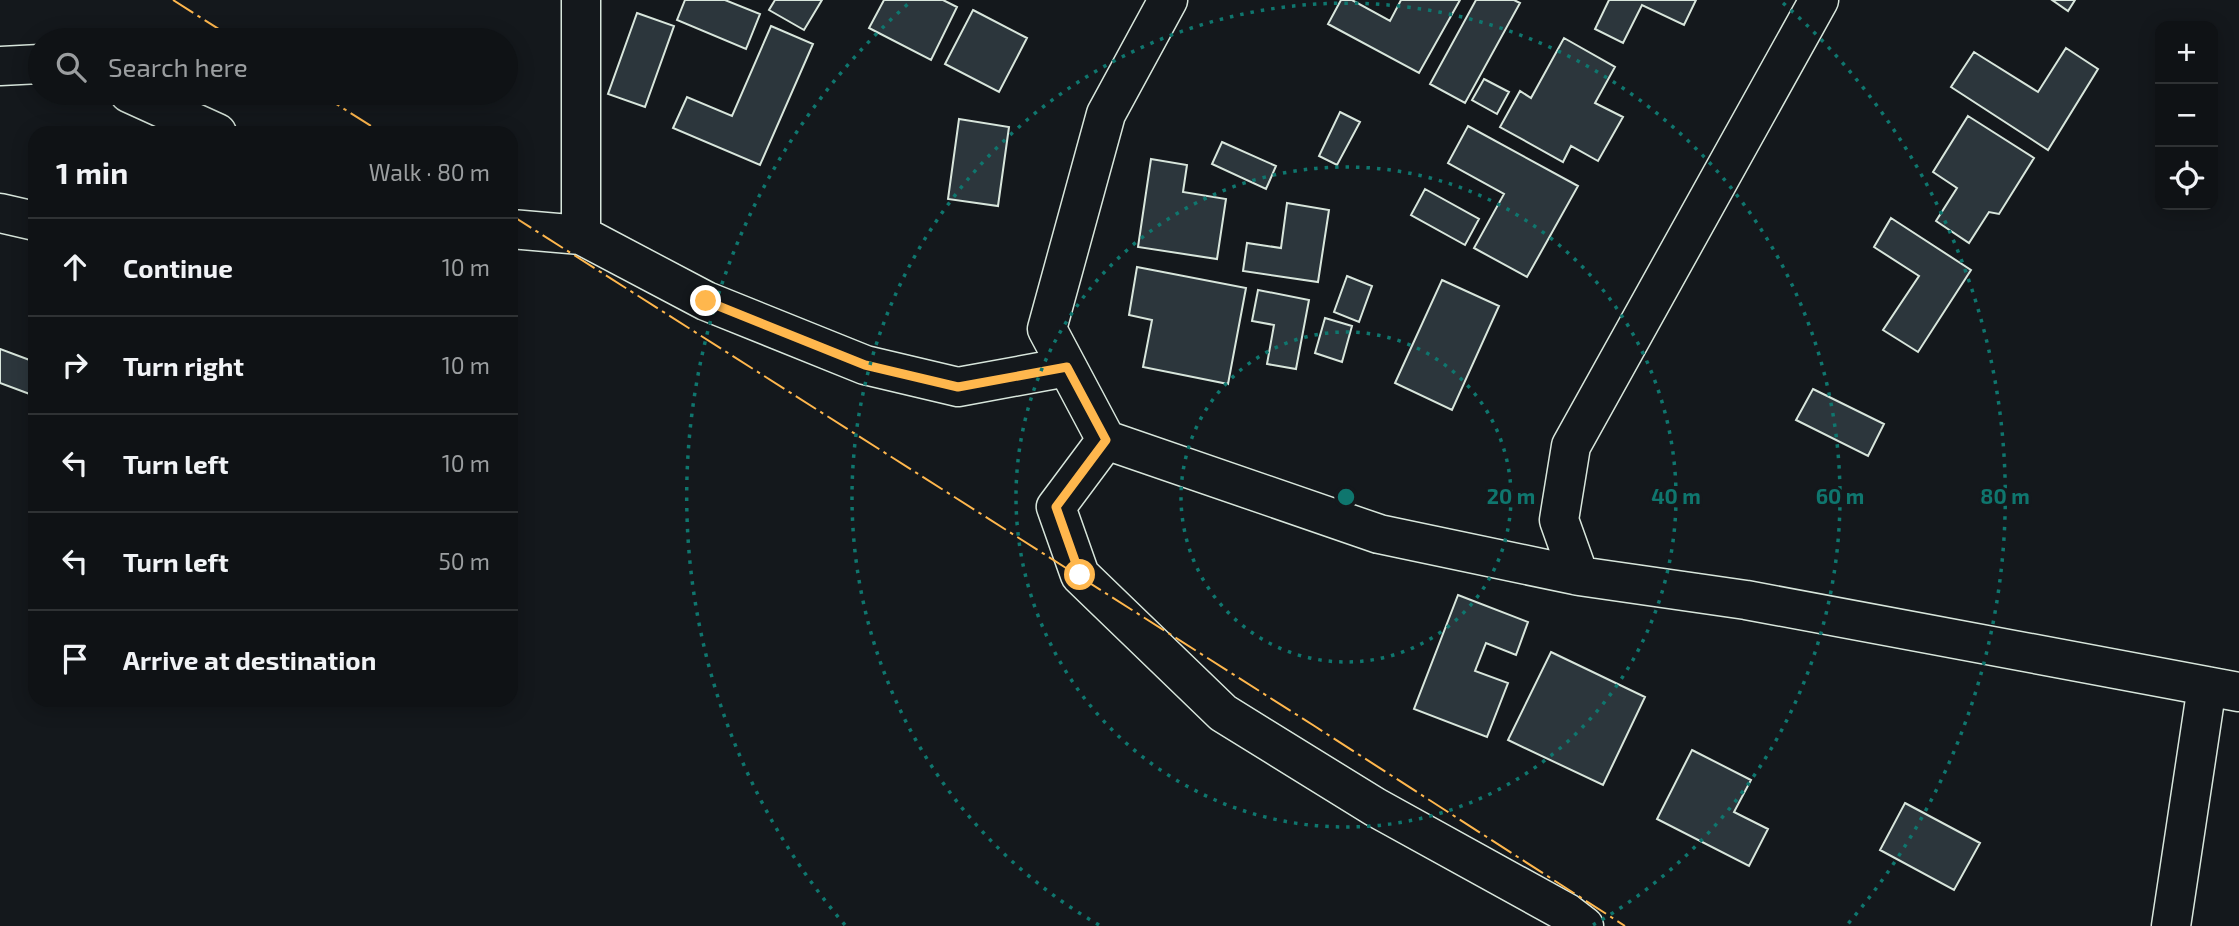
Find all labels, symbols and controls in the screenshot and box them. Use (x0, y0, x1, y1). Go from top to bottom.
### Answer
map controls (2155, 21, 2218, 210)
button: + (2155, 21, 2218, 84)
search box (28, 28, 518, 105)
icon: search (52, 48, 90, 86)
text: Search here (108, 51, 248, 82)
button: − (2155, 84, 2218, 147)
button: locate (2155, 147, 2218, 210)
text: 1 min (56, 154, 128, 190)
text: Walk · 80 m (369, 158, 490, 186)
icon: ahead (56, 248, 94, 286)
text: Continue (123, 252, 233, 283)
text: 10 m (442, 253, 490, 281)
route end (690, 285, 721, 316)
icon: right (56, 346, 94, 384)
text: Turn right (123, 350, 244, 381)
text: 10 m (442, 351, 490, 379)
icon: left (56, 444, 94, 482)
text: Turn left (123, 448, 229, 479)
text: 10 m (442, 449, 490, 477)
text: 20 m (1487, 483, 1535, 508)
text: 40 m (1651, 483, 1701, 508)
text: 60 m (1816, 483, 1864, 508)
text: 80 m (1980, 483, 2030, 508)
centre of rings (1334, 485, 1358, 509)
icon: left (56, 542, 94, 580)
text: Turn left (123, 546, 229, 577)
text: 50 m (439, 547, 490, 575)
route start (1064, 559, 1095, 590)
icon: arrive (56, 640, 94, 678)
text: Arrive at destination (123, 644, 376, 675)

